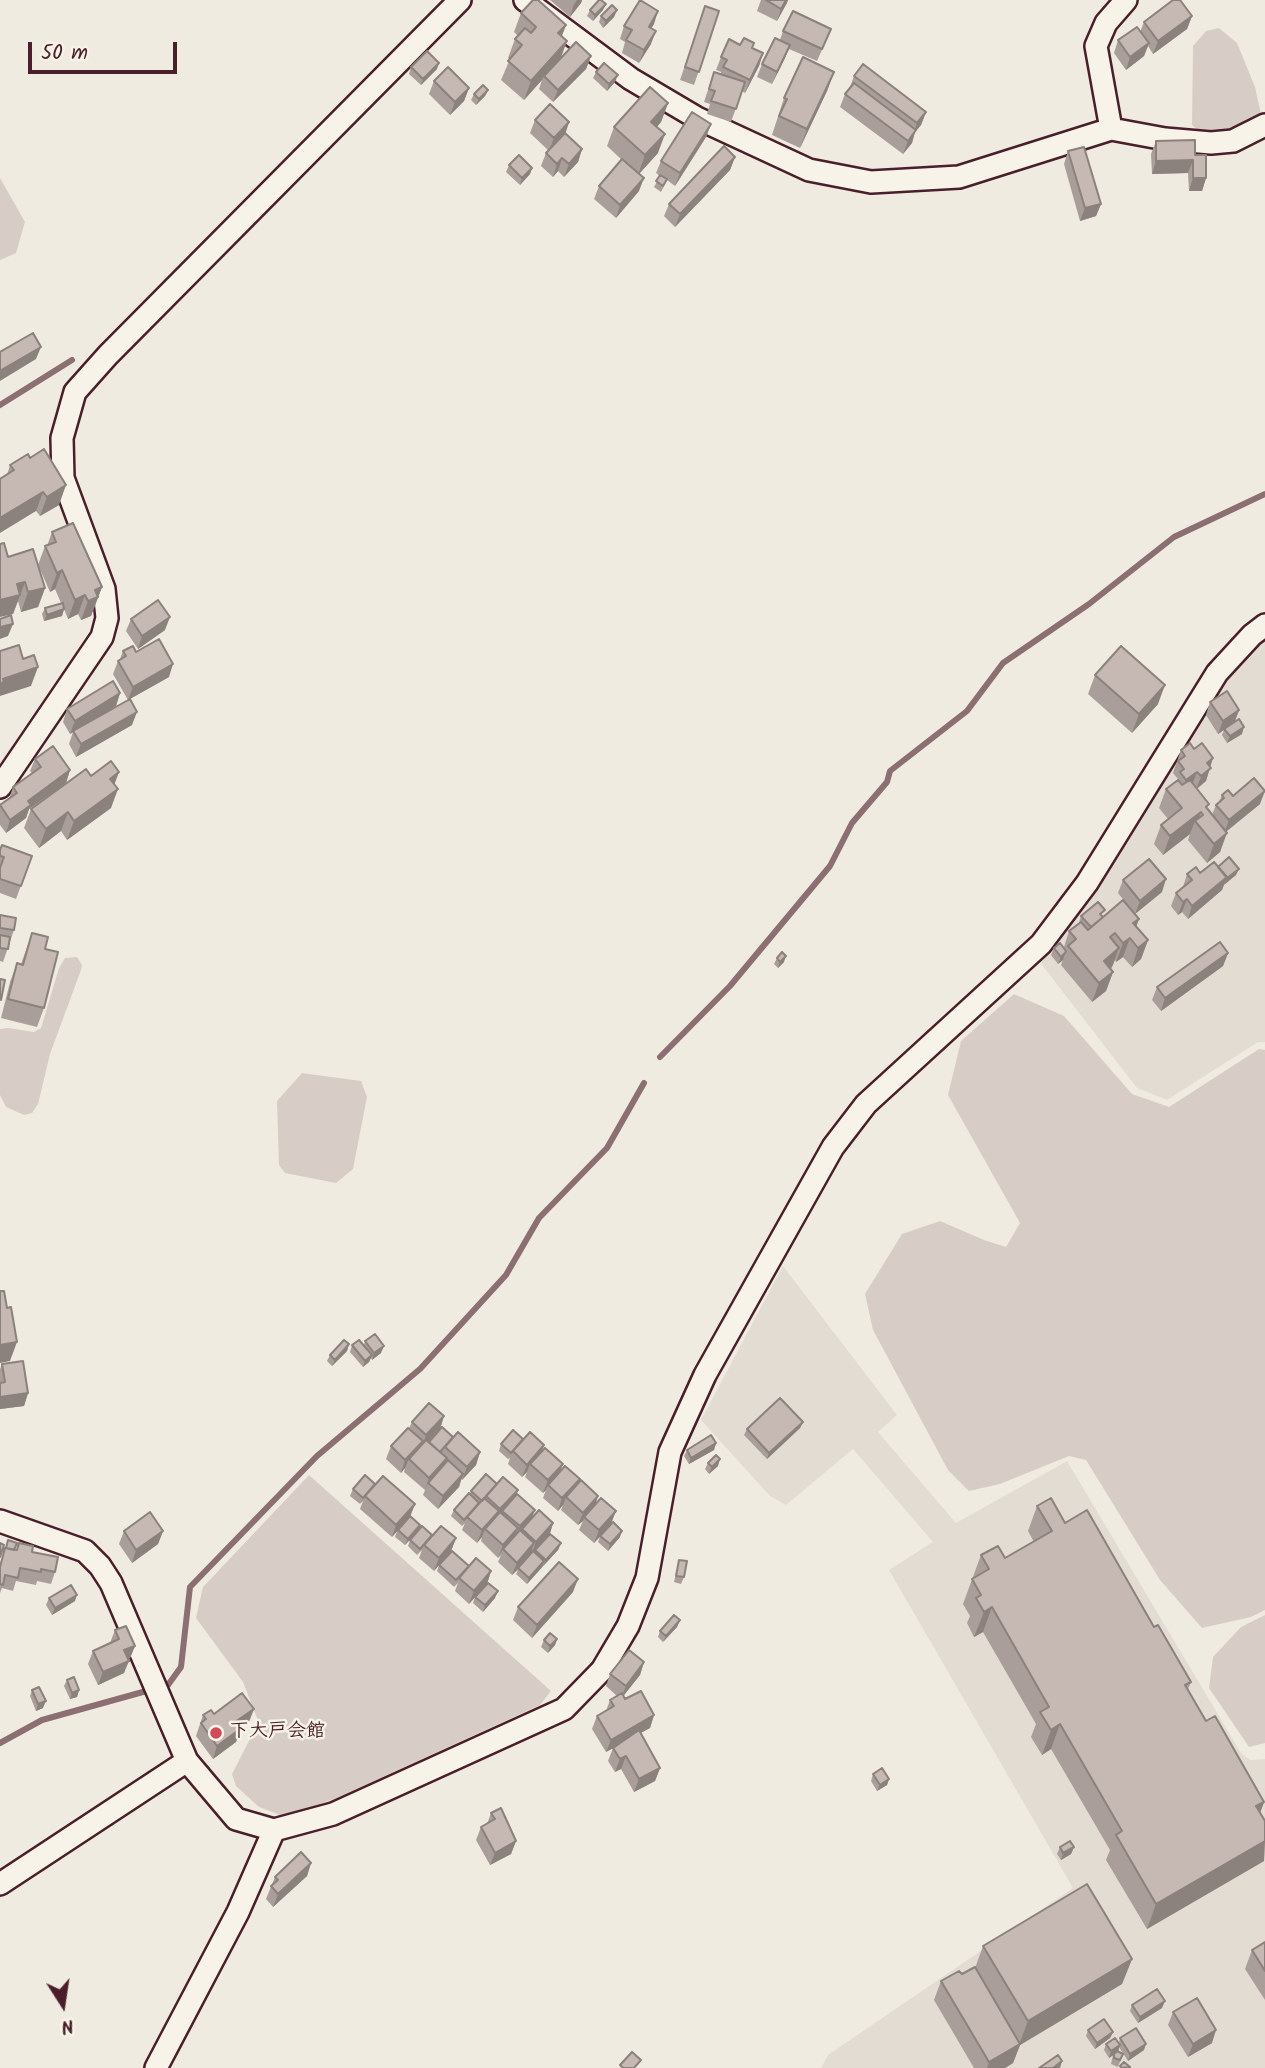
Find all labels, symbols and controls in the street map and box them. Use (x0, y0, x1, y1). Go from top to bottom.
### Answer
scale bar (32, 28, 180, 72)
text: 50 m (41, 37, 88, 70)
place label: 下大戸会館 (230, 1722, 325, 1744)
marker: 下大戸会館 (208, 1725, 224, 1741)
north arrow (28, 1970, 98, 2040)
text: N (58, 2010, 76, 2041)

